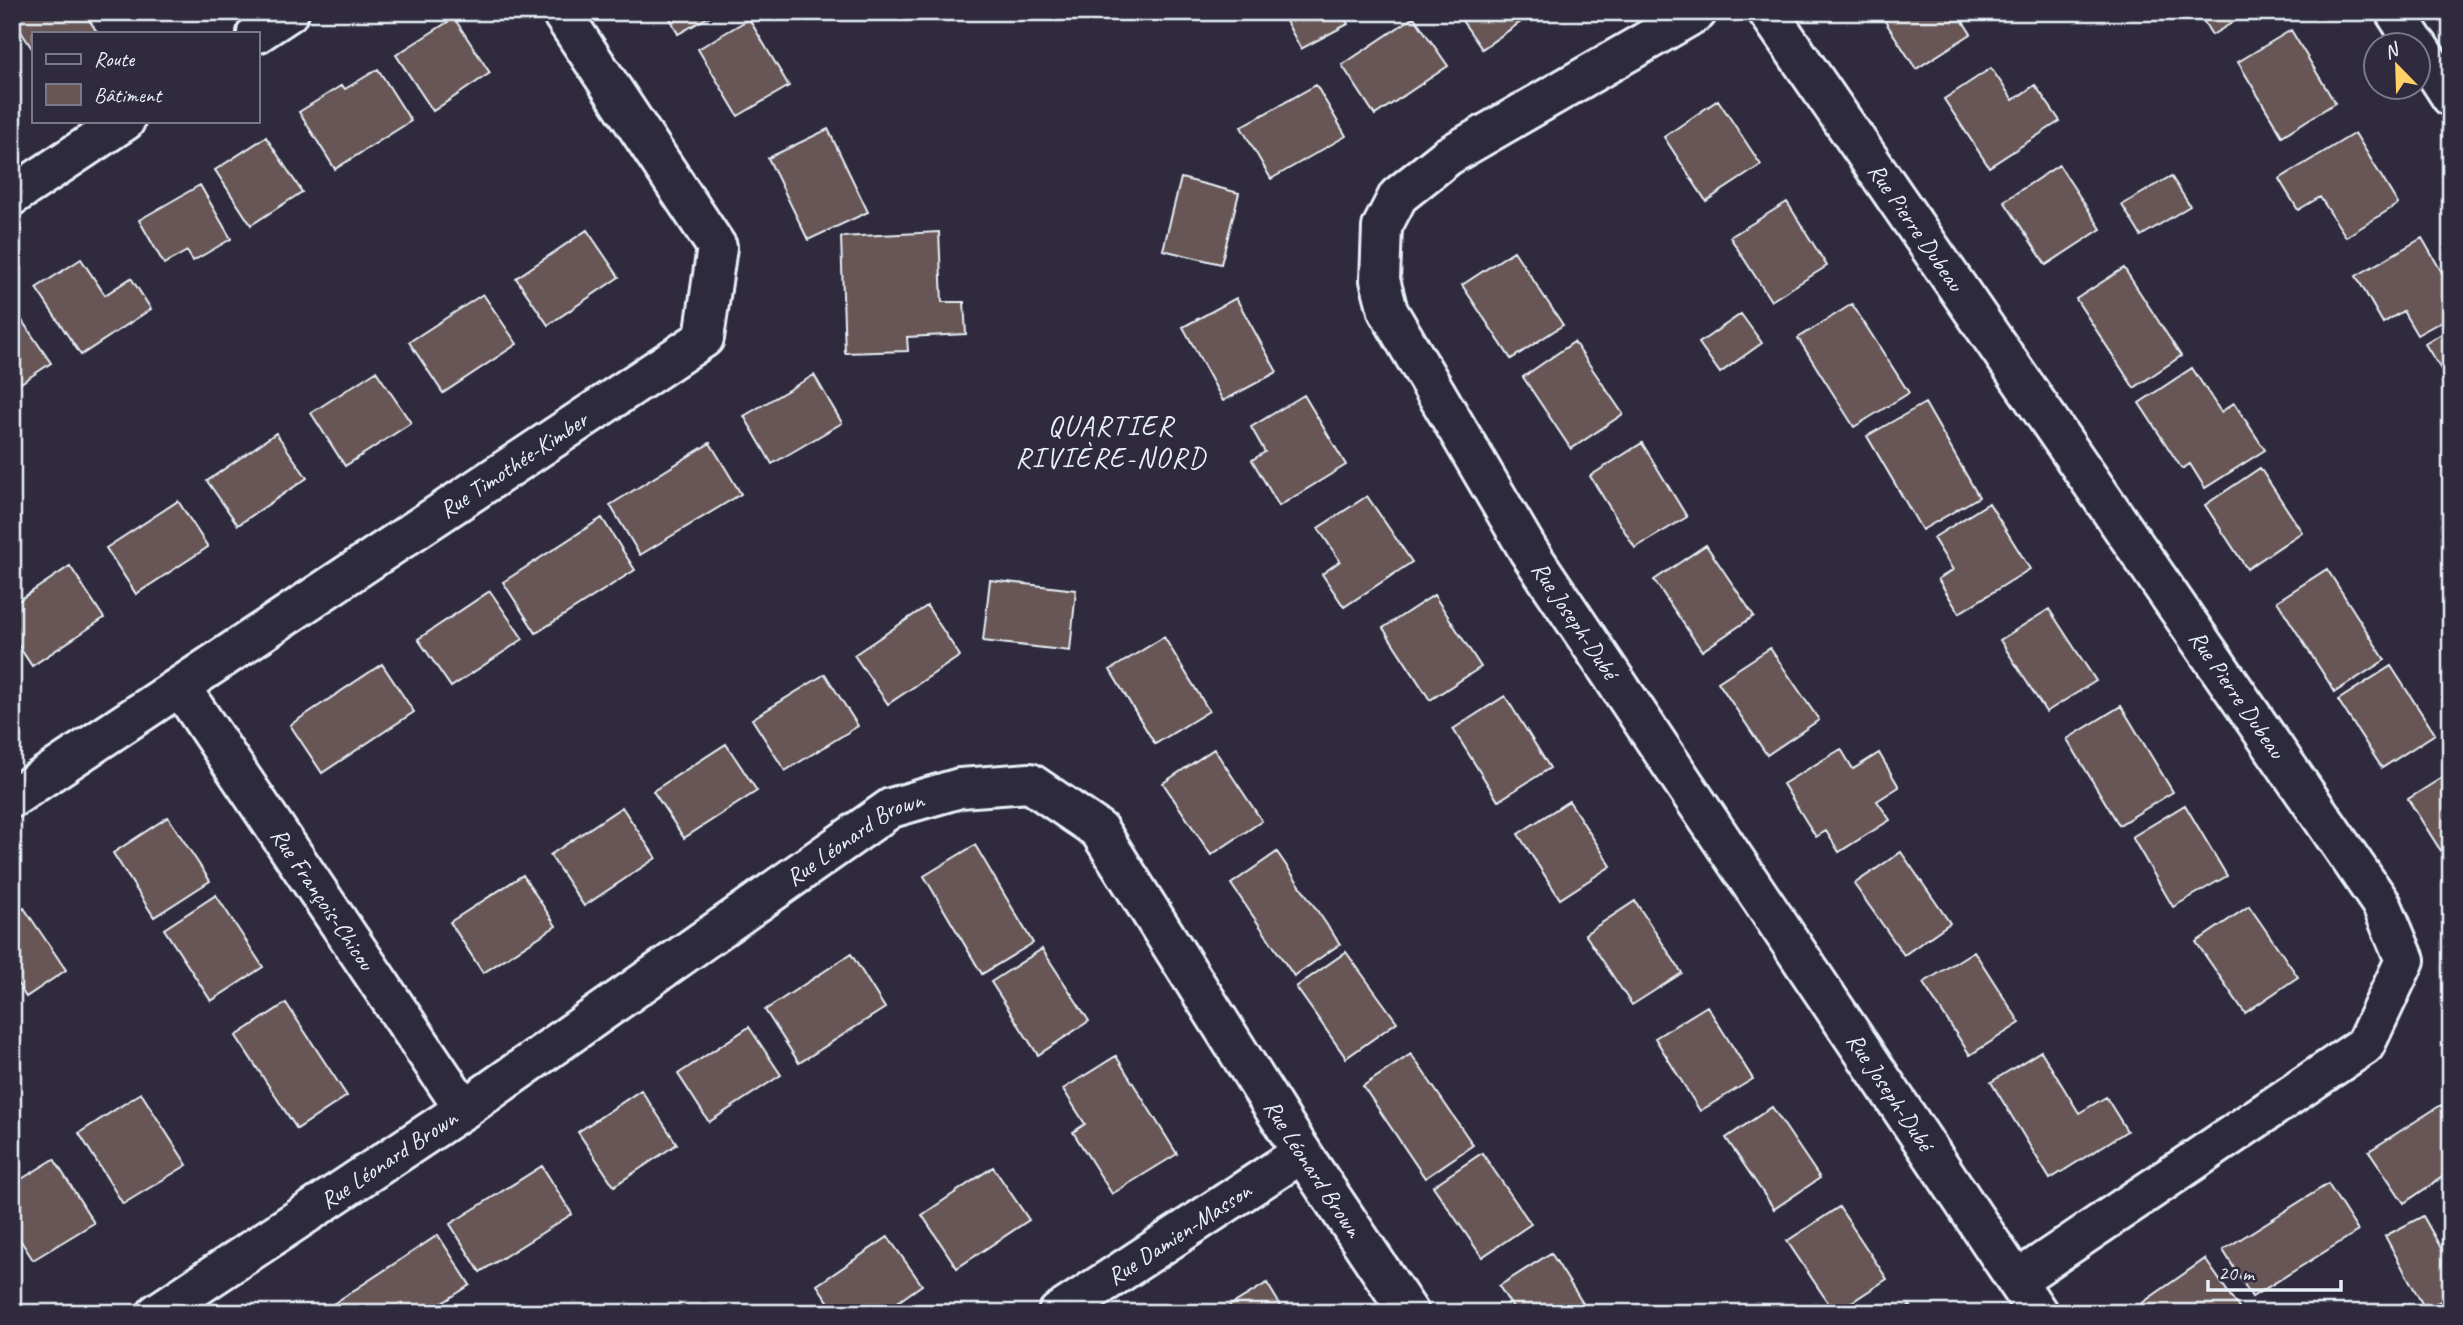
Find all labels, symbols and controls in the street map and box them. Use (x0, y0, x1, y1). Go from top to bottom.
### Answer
legend (32, 32, 259, 122)
north arrow (2362, 32, 2432, 102)
text: N (2381, 37, 2404, 65)
text: Route (94, 46, 135, 72)
text: Bâtiment (94, 82, 163, 108)
street label: Rue Pierre Dubeau (1861, 157, 1972, 299)
street label: Rue Timothée-Kimber (433, 403, 595, 525)
district label: QUARTIER RIVIÈRE-NORD (1015, 408, 1208, 475)
street label: Rue Joseph-Dubé (1525, 556, 1627, 688)
street label: Rue Pierre Dubeau (2183, 624, 2293, 766)
street label: Rue Léonard Brown (780, 784, 928, 892)
street label: Rue François-Chicou (264, 822, 382, 977)
street label: Rue Joseph-Dubé (1840, 1027, 1942, 1160)
street label: Rue Léonard Brown (1257, 1094, 1370, 1244)
street label: Rue Léonard Brown (314, 1102, 464, 1215)
street label: Rue Damien-Masson (1102, 1175, 1258, 1292)
scale bar (2208, 1248, 2340, 1292)
text: 20 m (2218, 1260, 2256, 1286)

